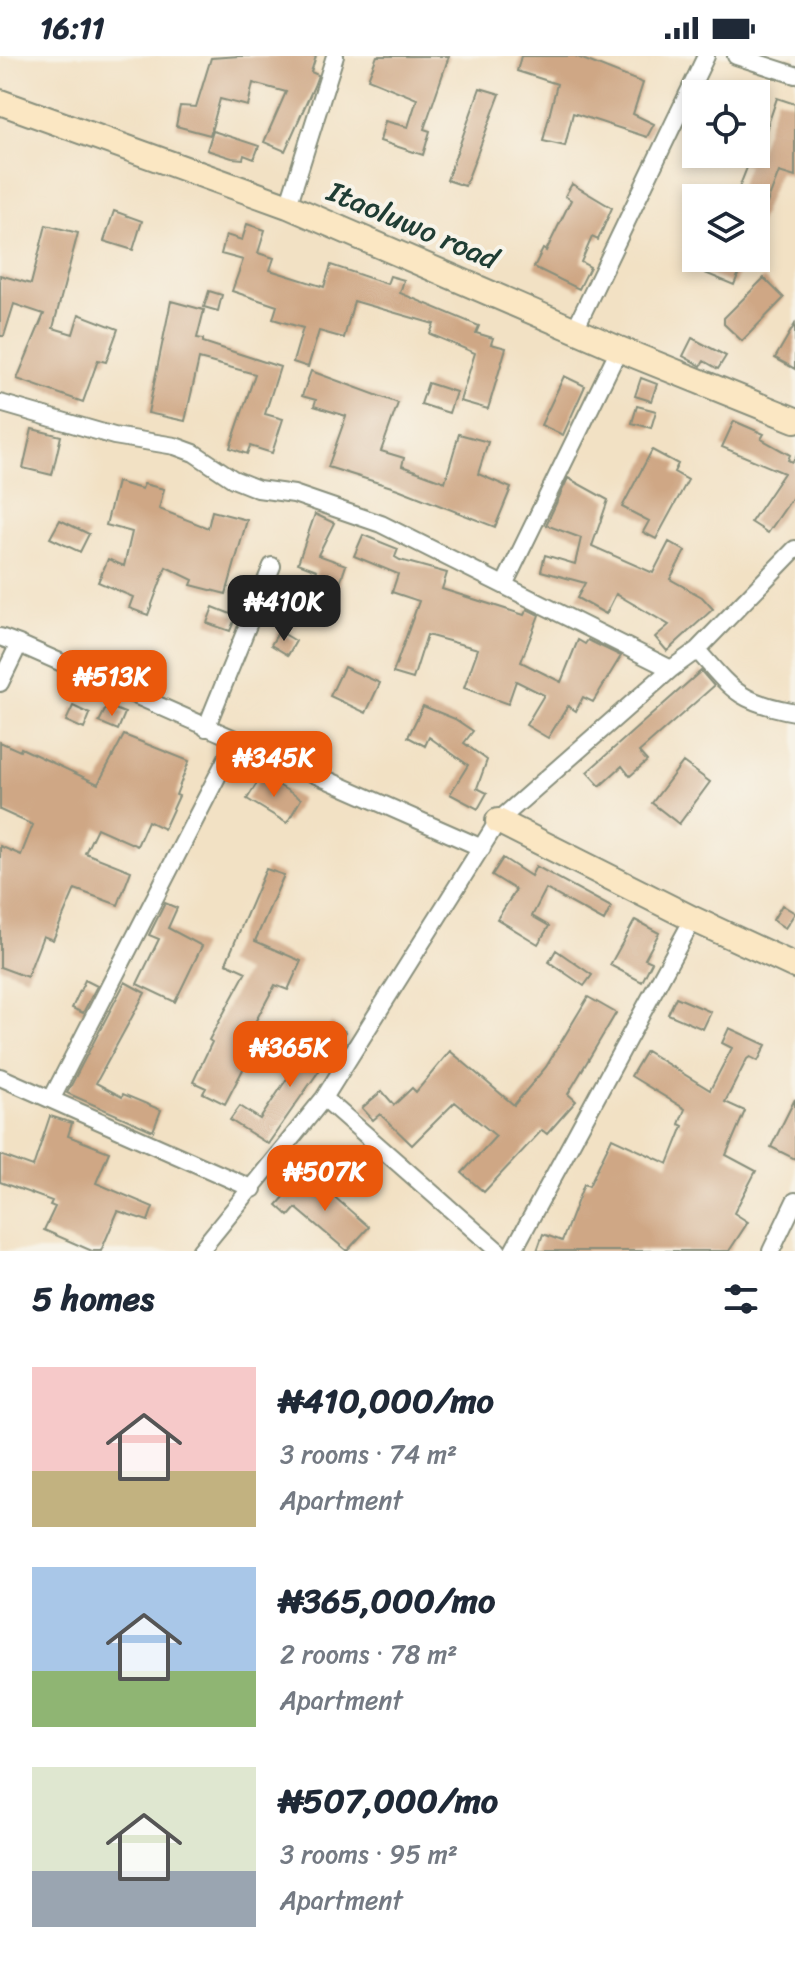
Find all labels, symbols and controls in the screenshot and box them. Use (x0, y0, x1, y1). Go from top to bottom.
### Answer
text: 16:11 (40, 1, 105, 55)
map controls (682, 80, 770, 272)
button: locate (682, 80, 770, 168)
street label: Itaoluwo road (318, 164, 509, 286)
button: layers (682, 184, 770, 272)
pin: ₦410K (228, 575, 340, 643)
text: ₦410K (246, 578, 322, 624)
pin: ₦513K (56, 650, 168, 718)
text: ₦513K (75, 653, 149, 699)
pin: ₦345K (218, 731, 330, 799)
text: ₦345K (234, 734, 314, 780)
pin: ₦365K (234, 1021, 346, 1089)
text: ₦365K (251, 1024, 329, 1070)
pin: ₦507K (269, 1145, 381, 1213)
text: ₦507K (285, 1148, 365, 1194)
text: 5 homes (32, 1269, 154, 1329)
icon: filters (719, 1277, 763, 1321)
text: ₦410,000/mo (280, 1371, 494, 1431)
icon: home (96, 1399, 192, 1495)
text: 3 rooms · 74 m² (280, 1431, 457, 1477)
text: Apartment (280, 1477, 403, 1523)
text: ₦365,000/mo (280, 1571, 495, 1631)
icon: home (96, 1599, 192, 1695)
text: 2 rooms · 78 m² (280, 1631, 457, 1677)
text: Apartment (280, 1677, 403, 1723)
text: ₦507,000/mo (280, 1771, 498, 1831)
icon: home (96, 1799, 192, 1895)
text: 3 rooms · 95 m² (280, 1831, 458, 1877)
text: Apartment (280, 1877, 403, 1923)

